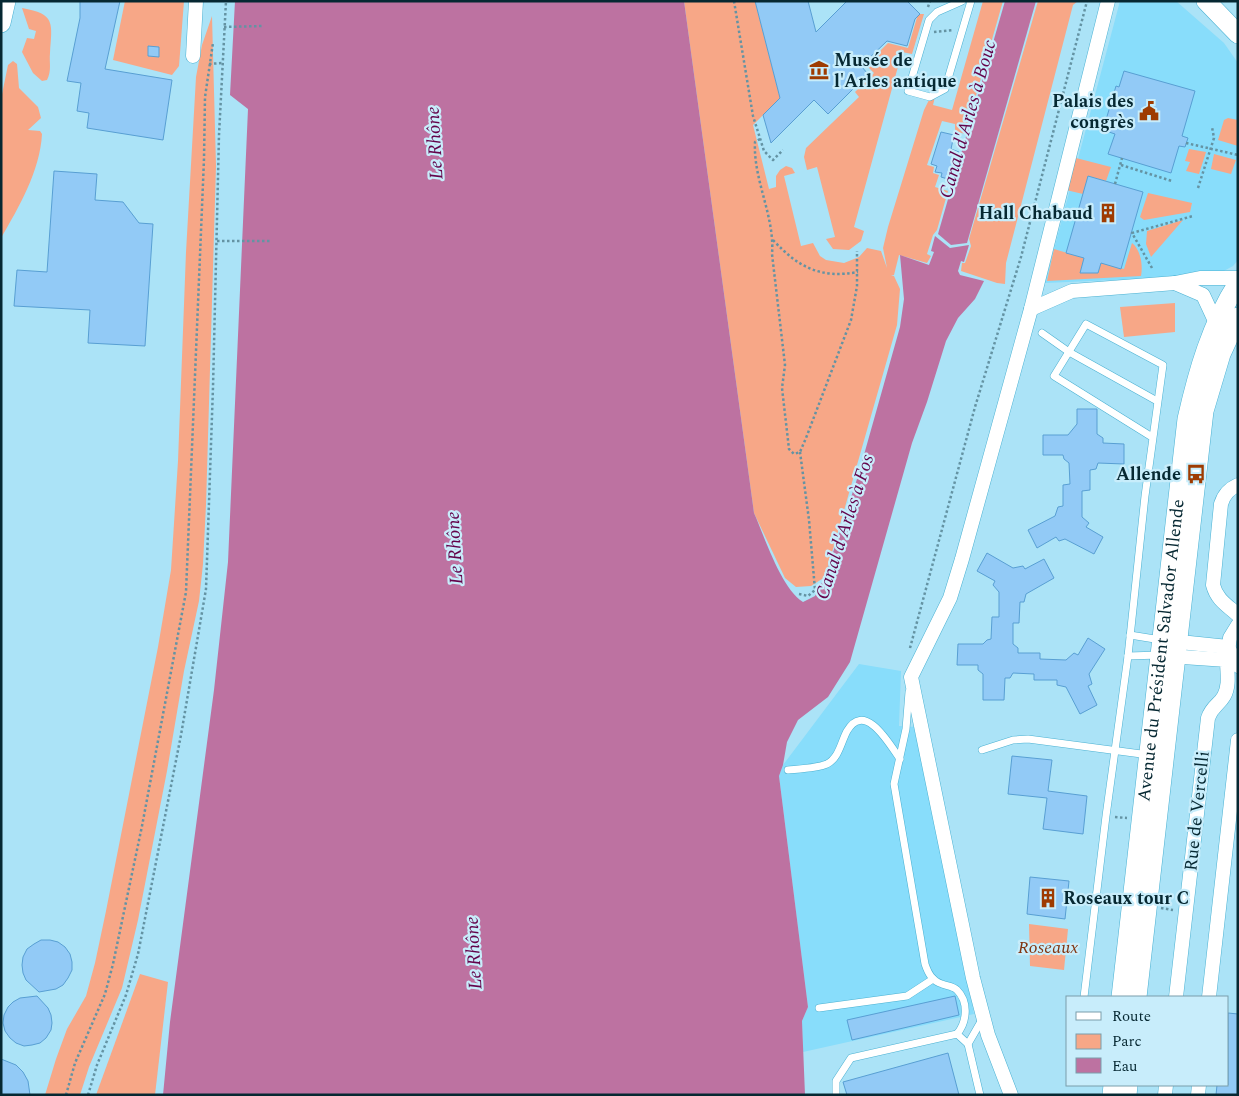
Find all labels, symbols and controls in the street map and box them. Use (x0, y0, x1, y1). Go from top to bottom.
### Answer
water label: Canal d'Arles à Bouc (932, 36, 1004, 202)
place label: Musée de l'Arles antique (834, 47, 957, 95)
museum icon: Musée de l'Arles antique (808, 59, 830, 81)
place label: Palais des congrès (1052, 88, 1134, 136)
public building icon: Palais des congrès (1138, 100, 1160, 122)
water label: Le Rhône (419, 106, 451, 180)
place label: Hall Chabaud (978, 200, 1093, 227)
building icon: Hall Chabaud (1097, 202, 1119, 224)
water label: Canal d'Arles à Fos (808, 451, 882, 603)
place label: Allende (1116, 461, 1181, 488)
bus stop icon: Allende (1185, 463, 1207, 485)
street label: Avenue du Président Salvador Allende (1130, 498, 1191, 803)
water label: Le Rhône (439, 511, 471, 585)
street label: Rue de Vercelli (1177, 750, 1217, 872)
place label: Roseaux tour C (1063, 885, 1189, 912)
building icon: Roseaux tour C (1037, 887, 1059, 909)
water label: Le Rhône (458, 916, 490, 990)
park label: Roseaux (1018, 934, 1078, 961)
legend (1066, 996, 1229, 1086)
text: Route (1112, 1005, 1151, 1028)
text: Parc (1112, 1030, 1142, 1053)
text: Eau (1112, 1055, 1138, 1078)

